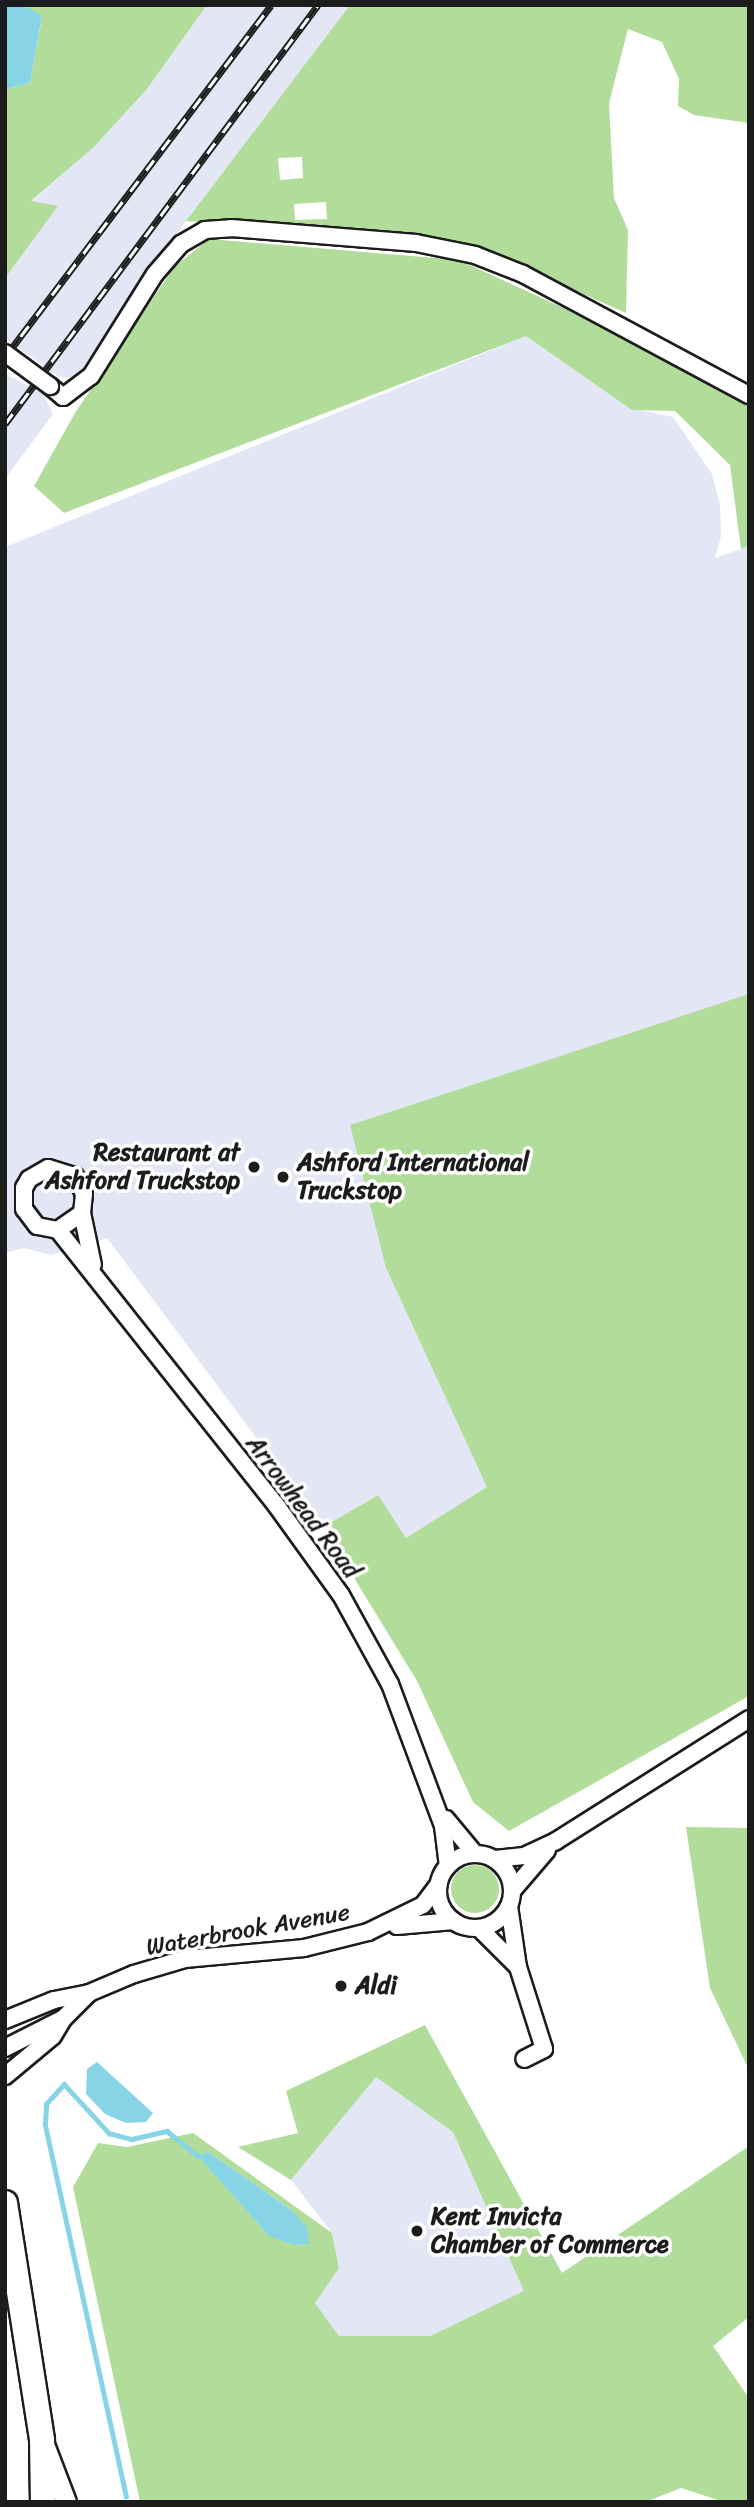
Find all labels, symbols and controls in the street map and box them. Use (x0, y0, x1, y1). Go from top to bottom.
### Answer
place label: Restaurant at Ashford Truckstop (44, 1139, 240, 1195)
place label: Ashford International Truckstop (297, 1149, 529, 1205)
marker: Restaurant at Ashford Truckstop (246, 1159, 262, 1175)
marker: Ashford International Truckstop (275, 1169, 291, 1185)
street label: Arrowhead Road (240, 1430, 366, 1584)
street label: Waterbrook Avenue (144, 1898, 352, 1962)
place label: Aldi (355, 1972, 397, 2000)
marker: Aldi (333, 1978, 349, 1994)
place label: Kent Invicta Chamber of Commerce (431, 2203, 669, 2259)
marker: Kent Invicta Chamber of Commerce (409, 2223, 425, 2239)

